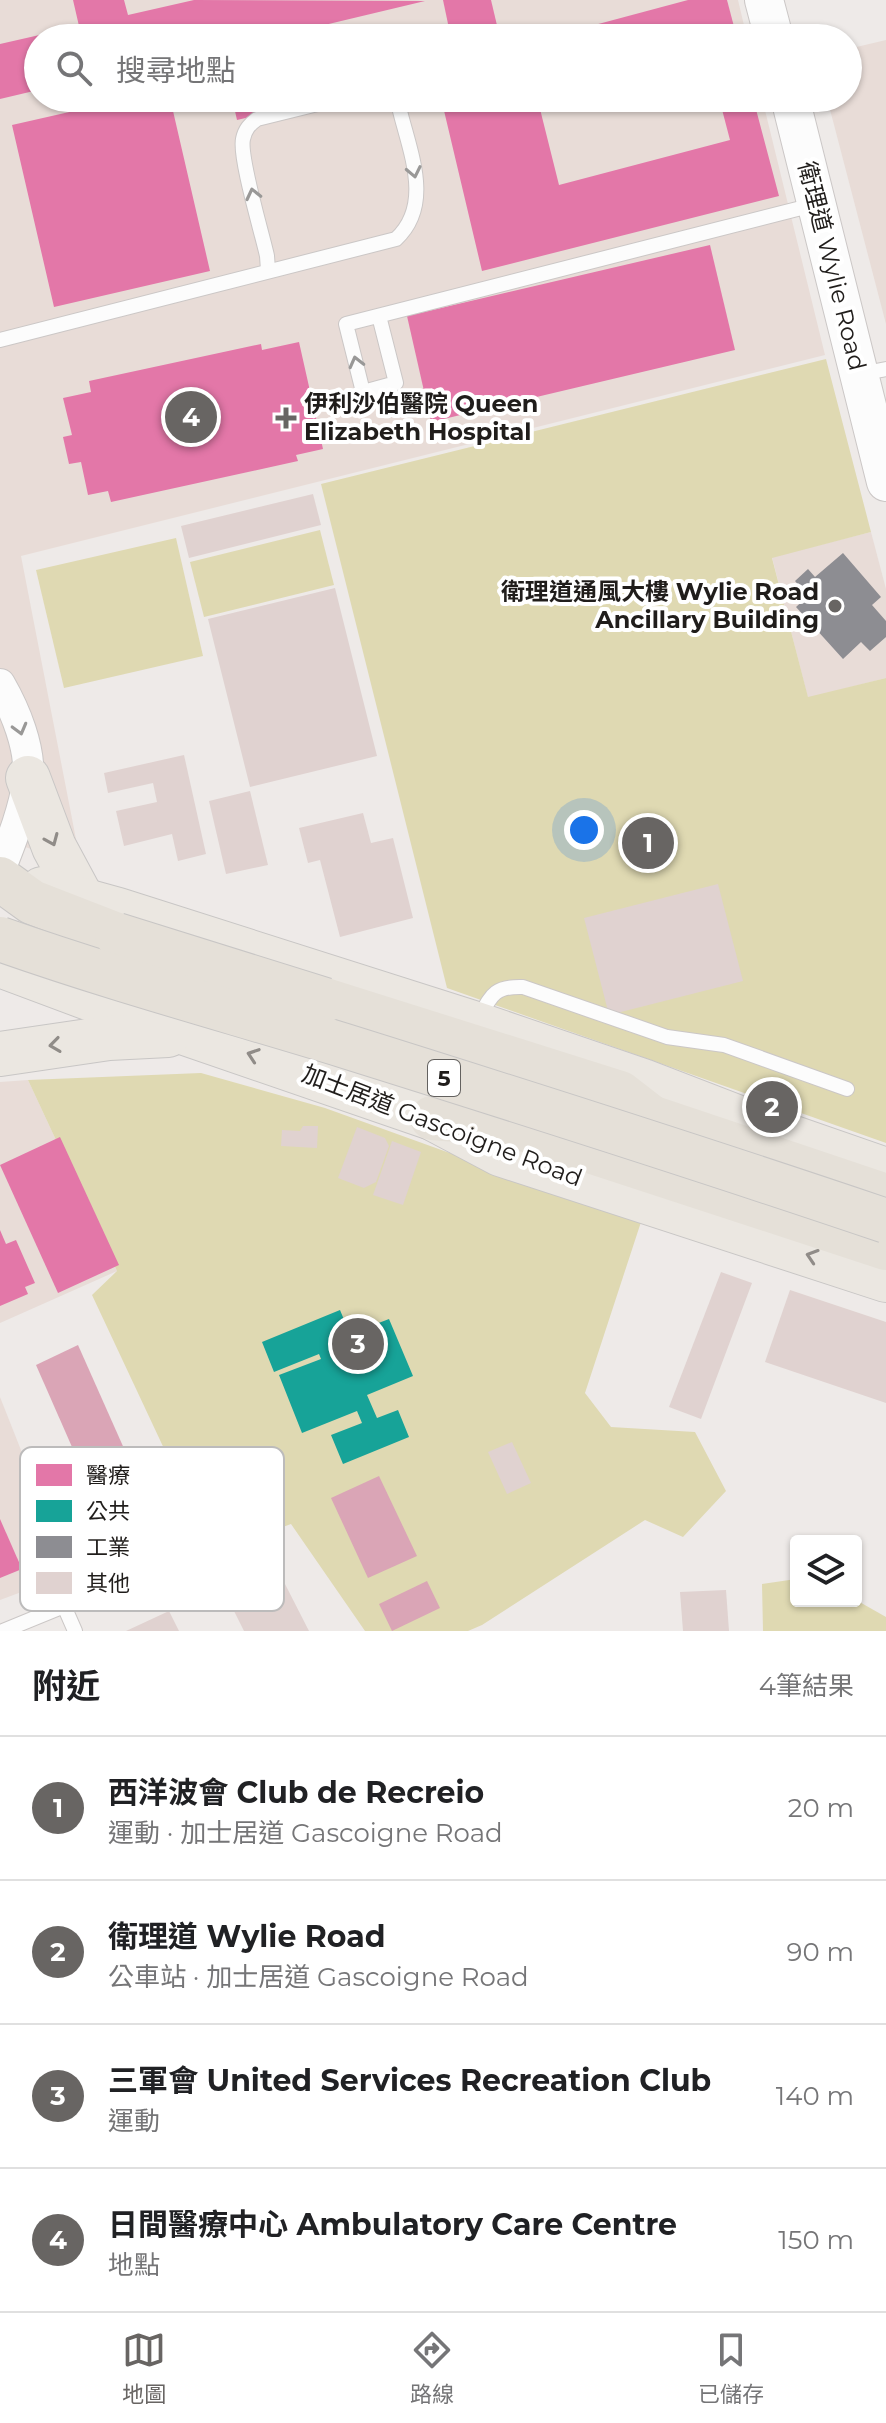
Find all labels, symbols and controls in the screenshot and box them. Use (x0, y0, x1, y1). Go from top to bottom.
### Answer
search box (24, 24, 862, 112)
icon: search (52, 46, 96, 90)
text: 搜尋地點 (116, 52, 236, 89)
street label: 衛理道 Wylie Road (792, 158, 872, 373)
one-way arrow (405, 165, 422, 178)
one-way arrow (245, 188, 262, 201)
one-way arrow (348, 356, 365, 369)
pin: 4 (165, 387, 217, 447)
place label: 伊利沙伯醫院 Queen Elizabeth Hospital (304, 389, 538, 446)
marker: 伊利沙伯醫院 Queen Elizabeth Hospital (275, 407, 297, 429)
place label: 衛理道通風大樓 Wylie Road Ancillary Building (501, 577, 819, 634)
marker: 衛理道通風大樓 Wylie Road Ancillary Building (826, 597, 844, 615)
one-way arrow (10, 721, 27, 735)
your location (564, 810, 604, 850)
pin: 1 (622, 813, 674, 873)
one-way arrow (42, 832, 58, 846)
one-way arrow (48, 1036, 61, 1053)
one-way arrow (247, 1049, 261, 1065)
street label: 加士居道 Gascoigne Road (298, 1059, 586, 1192)
road number: 5 (428, 1060, 460, 1096)
pin: 2 (746, 1077, 798, 1137)
one-way arrow (806, 1249, 820, 1265)
pin: 3 (332, 1314, 384, 1374)
legend (20, 1447, 284, 1611)
text: 醫療 (86, 1462, 130, 1489)
text: 公共 (86, 1498, 130, 1525)
text: 工業 (86, 1534, 130, 1561)
map controls (790, 1535, 862, 1607)
button: layers (790, 1535, 862, 1607)
text: 其他 (86, 1570, 130, 1597)
text: 附近 (32, 1665, 100, 1707)
text: 4筆結果 (759, 1670, 854, 1702)
text: 西洋波會 Club de Recreio (108, 1774, 484, 1811)
text: 1 (53, 1792, 63, 1824)
text: 20 m (788, 1792, 854, 1824)
text: 運動 · 加士居道 Gascoigne Road (108, 1817, 503, 1849)
text: 衛理道 Wylie Road (108, 1918, 386, 1955)
text: 2 (50, 1936, 66, 1968)
text: 90 m (787, 1936, 854, 1968)
text: 公車站 · 加士居道 Gascoigne Road (108, 1961, 529, 1993)
text: 三軍會 United Services Recreation Club (108, 2062, 711, 2099)
text: 3 (50, 2080, 66, 2112)
text: 140 m (776, 2080, 854, 2112)
text: 運動 (108, 2105, 160, 2137)
text: 日間醫療中心 Ambulatory Care Centre (108, 2206, 677, 2243)
text: 4 (49, 2224, 67, 2256)
text: 150 m (778, 2224, 854, 2256)
text: 地點 (108, 2249, 160, 2281)
tab: 地圖 (122, 2328, 166, 2408)
tab: 路線 (410, 2328, 454, 2408)
tab: 已儲存 (698, 2328, 764, 2408)

